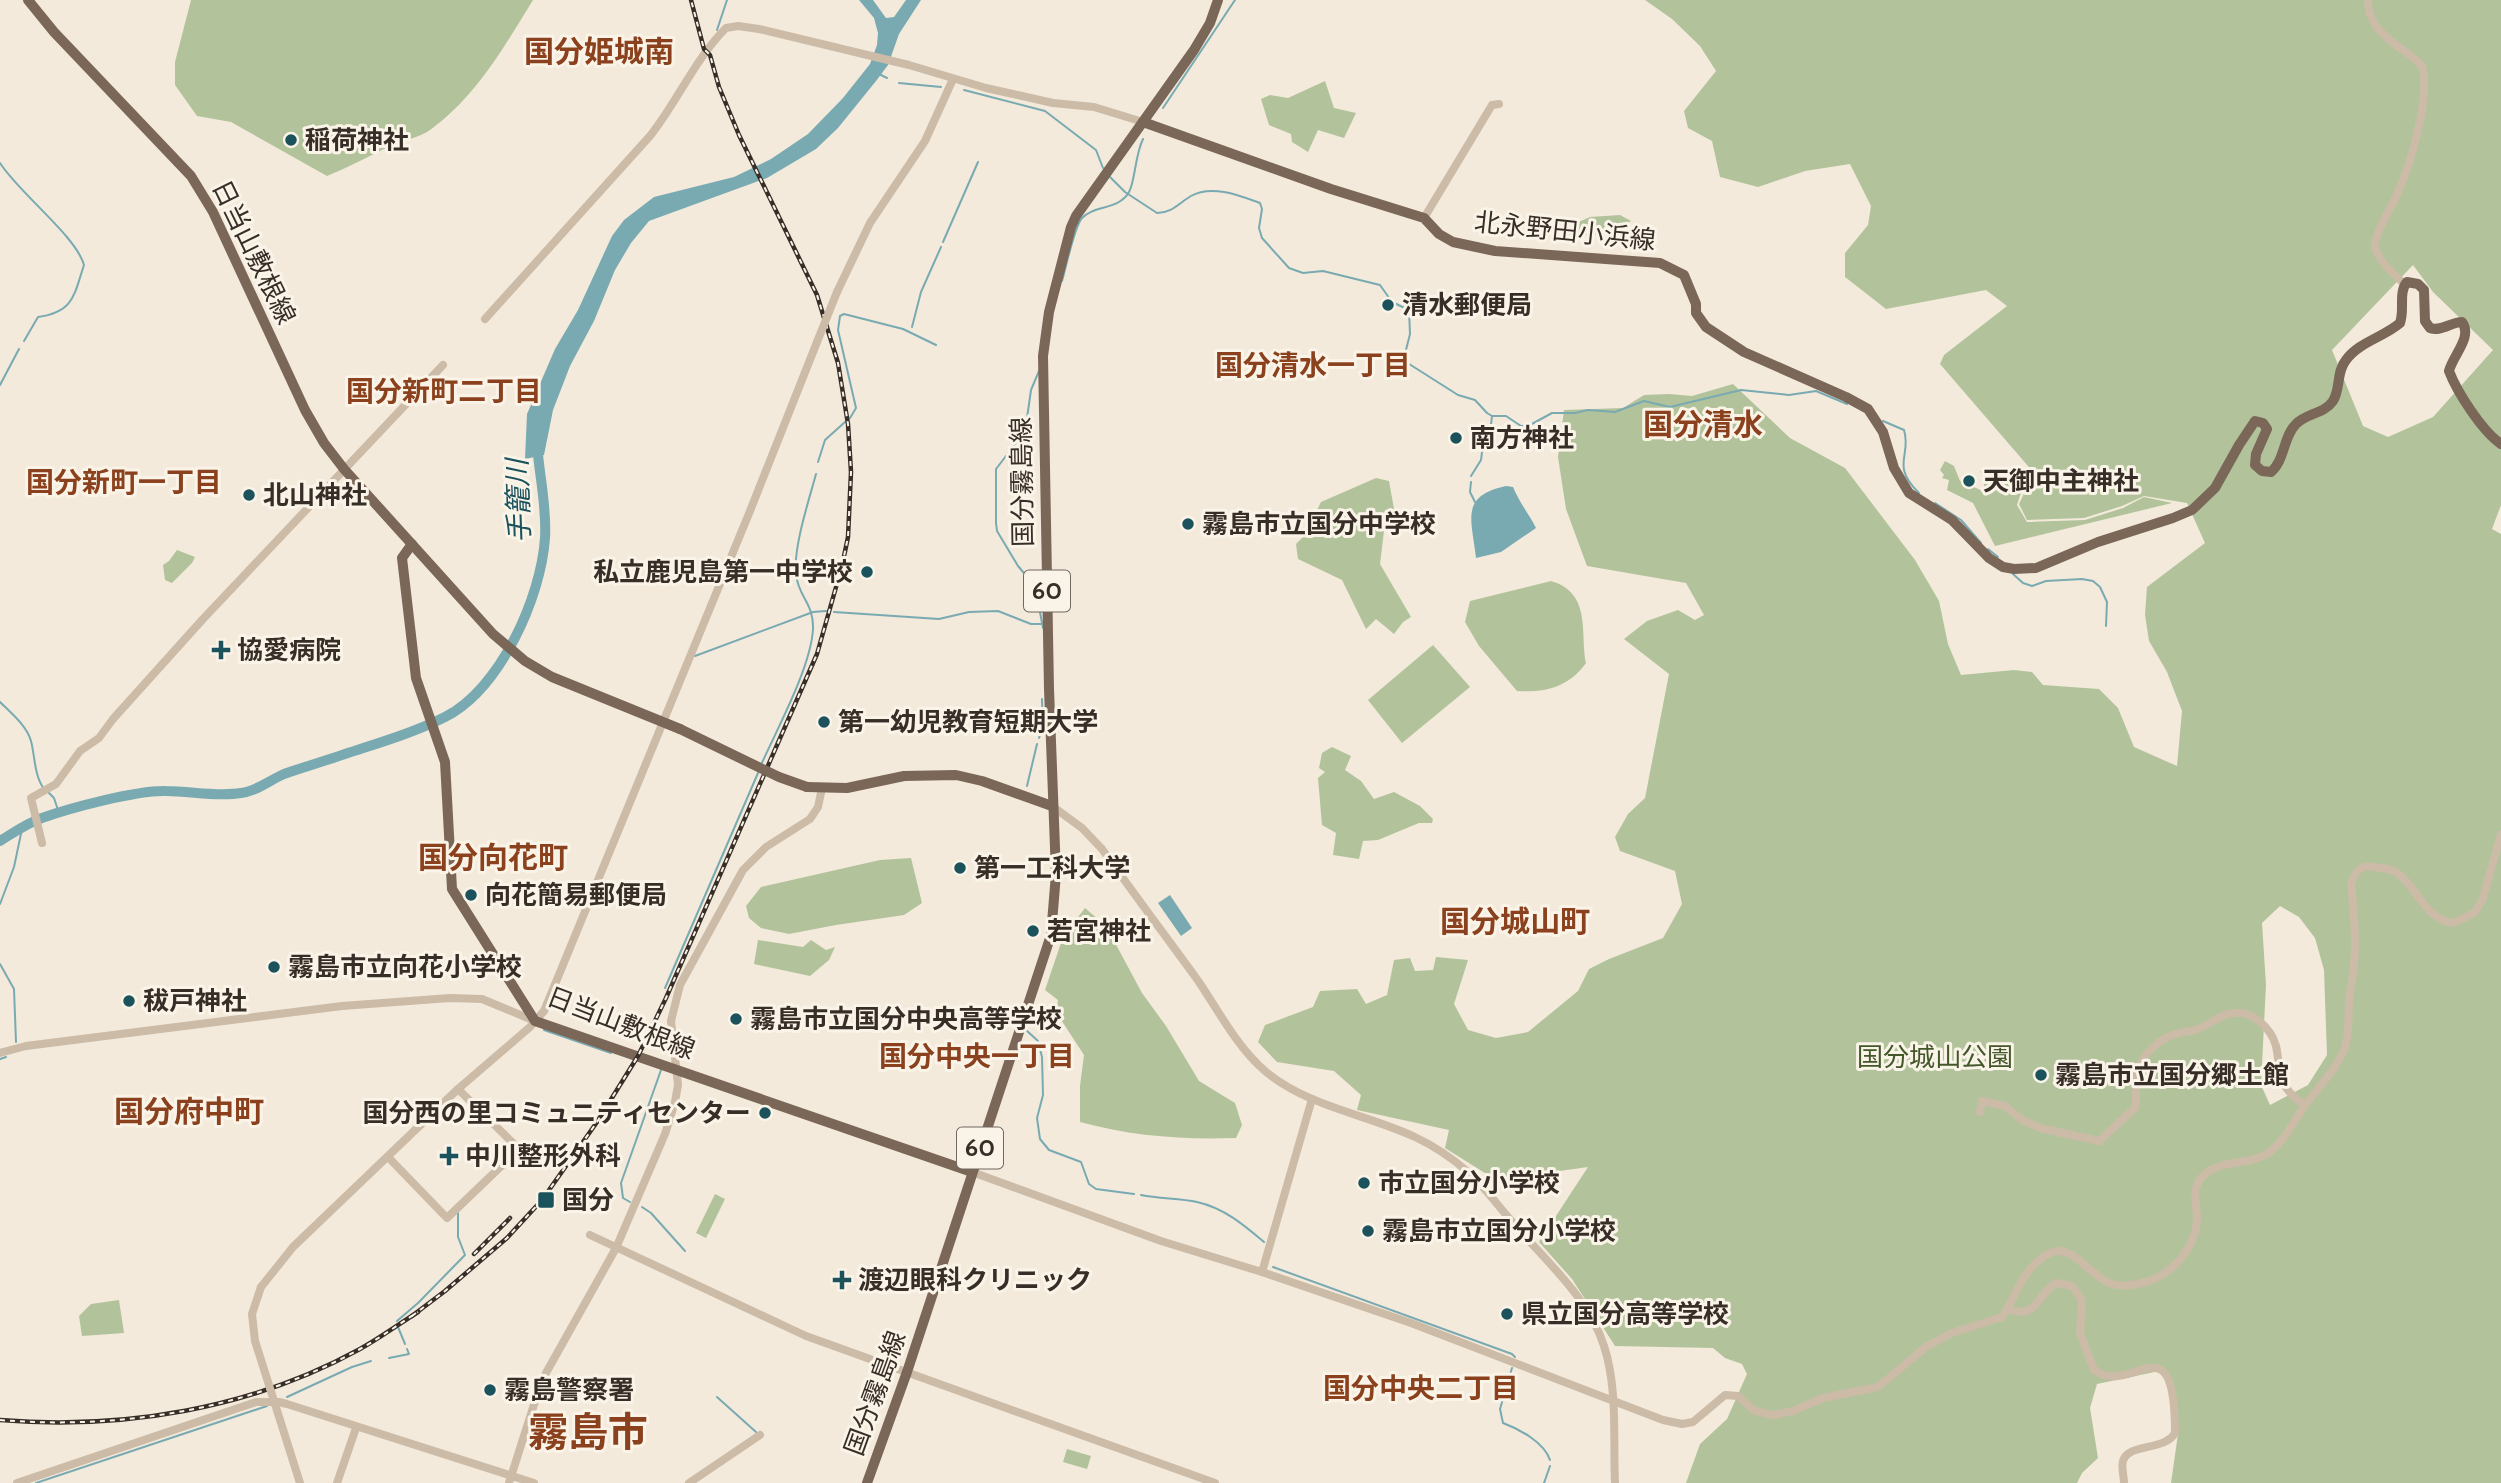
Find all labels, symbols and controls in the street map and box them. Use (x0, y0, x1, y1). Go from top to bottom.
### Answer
district label: 国分姫城南 (524, 33, 674, 70)
place label: 稲荷神社 (305, 124, 409, 156)
marker: 稲荷神社 (283, 132, 299, 148)
street label: 日当山敷根線 (205, 175, 303, 329)
street label: 北永野田小浜線 (1473, 206, 1657, 256)
place label: 清水郵便局 (1402, 289, 1532, 321)
marker: 清水郵便局 (1380, 297, 1396, 313)
district label: 国分清水一丁目 (1215, 348, 1411, 382)
district label: 国分新町二丁目 (346, 374, 542, 408)
district label: 国分清水 (1643, 406, 1763, 443)
street label: 国分霧島線 (1005, 417, 1039, 547)
place label: 南方神社 (1470, 422, 1574, 454)
marker: 南方神社 (1448, 430, 1464, 446)
water label: 手籠川 (499, 455, 536, 544)
district label: 国分新町一丁目 (26, 465, 222, 499)
place label: 天御中主神社 (1983, 465, 2139, 497)
marker: 天御中主神社 (1961, 473, 1977, 489)
place label: 北山神社 (263, 479, 367, 511)
marker: 北山神社 (241, 487, 257, 503)
place label: 霧島市立国分中学校 (1202, 508, 1436, 540)
marker: 霧島市立国分中学校 (1180, 516, 1196, 532)
place label: 私立鹿児島第一中学校 (593, 556, 853, 588)
marker: 私立鹿児島第一中学校 (859, 564, 875, 580)
road number: 60 (1024, 570, 1070, 612)
place label: 協愛病院 (237, 634, 341, 666)
marker: 協愛病院 (211, 640, 231, 660)
place label: 第一幼児教育短期大学 (838, 706, 1098, 738)
marker: 第一幼児教育短期大学 (816, 714, 832, 730)
district label: 国分向花町 (418, 839, 568, 876)
place label: 第一工科大学 (974, 852, 1130, 884)
marker: 第一工科大学 (952, 860, 968, 876)
place label: 向花簡易郵便局 (485, 879, 667, 911)
marker: 向花簡易郵便局 (463, 887, 479, 903)
district label: 国分城山町 (1440, 903, 1590, 940)
place label: 若宮神社 (1047, 915, 1151, 947)
marker: 若宮神社 (1025, 923, 1041, 939)
place label: 霧島市立向花小学校 (288, 951, 522, 983)
marker: 霧島市立向花小学校 (266, 959, 282, 975)
street label: 日当山敷根線 (542, 980, 700, 1066)
place label: 秡戸神社 (143, 985, 247, 1017)
marker: 秡戸神社 (121, 993, 137, 1009)
place label: 霧島市立国分中央高等学校 (750, 1003, 1062, 1035)
marker: 霧島市立国分中央高等学校 (728, 1011, 744, 1027)
district label: 国分中央一丁目 (879, 1039, 1075, 1073)
park label: 国分城山公園 (1857, 1041, 2013, 1073)
place label: 霧島市立国分郷土館 (2055, 1059, 2289, 1091)
marker: 霧島市立国分郷土館 (2033, 1067, 2049, 1083)
district label: 国分府中町 (114, 1093, 264, 1130)
place label: 国分西の里コミュニティセンター (363, 1097, 751, 1129)
marker: 国分西の里コミュニティセンター (757, 1105, 773, 1121)
road number: 60 (957, 1128, 1003, 1168)
place label: 中川整形外科 (465, 1140, 621, 1172)
marker: 中川整形外科 (439, 1146, 459, 1166)
place label: 市立国分小学校 (1378, 1167, 1560, 1199)
marker: 市立国分小学校 (1356, 1175, 1372, 1191)
place label: 国分 (562, 1184, 614, 1216)
marker: 国分 (536, 1190, 556, 1210)
place label: 霧島市立国分小学校 (1382, 1215, 1616, 1247)
marker: 霧島市立国分小学校 (1360, 1223, 1376, 1239)
place label: 渡辺眼科クリニック (858, 1264, 1092, 1296)
marker: 渡辺眼科クリニック (832, 1270, 852, 1290)
place label: 県立国分高等学校 (1521, 1298, 1729, 1330)
marker: 県立国分高等学校 (1499, 1306, 1515, 1322)
street label: 国分霧島線 (838, 1326, 912, 1460)
district label: 国分中央二丁目 (1323, 1371, 1519, 1405)
place label: 霧島警察署 (504, 1374, 634, 1406)
marker: 霧島警察署 (482, 1382, 498, 1398)
district label: 霧島市 (528, 1407, 648, 1456)

